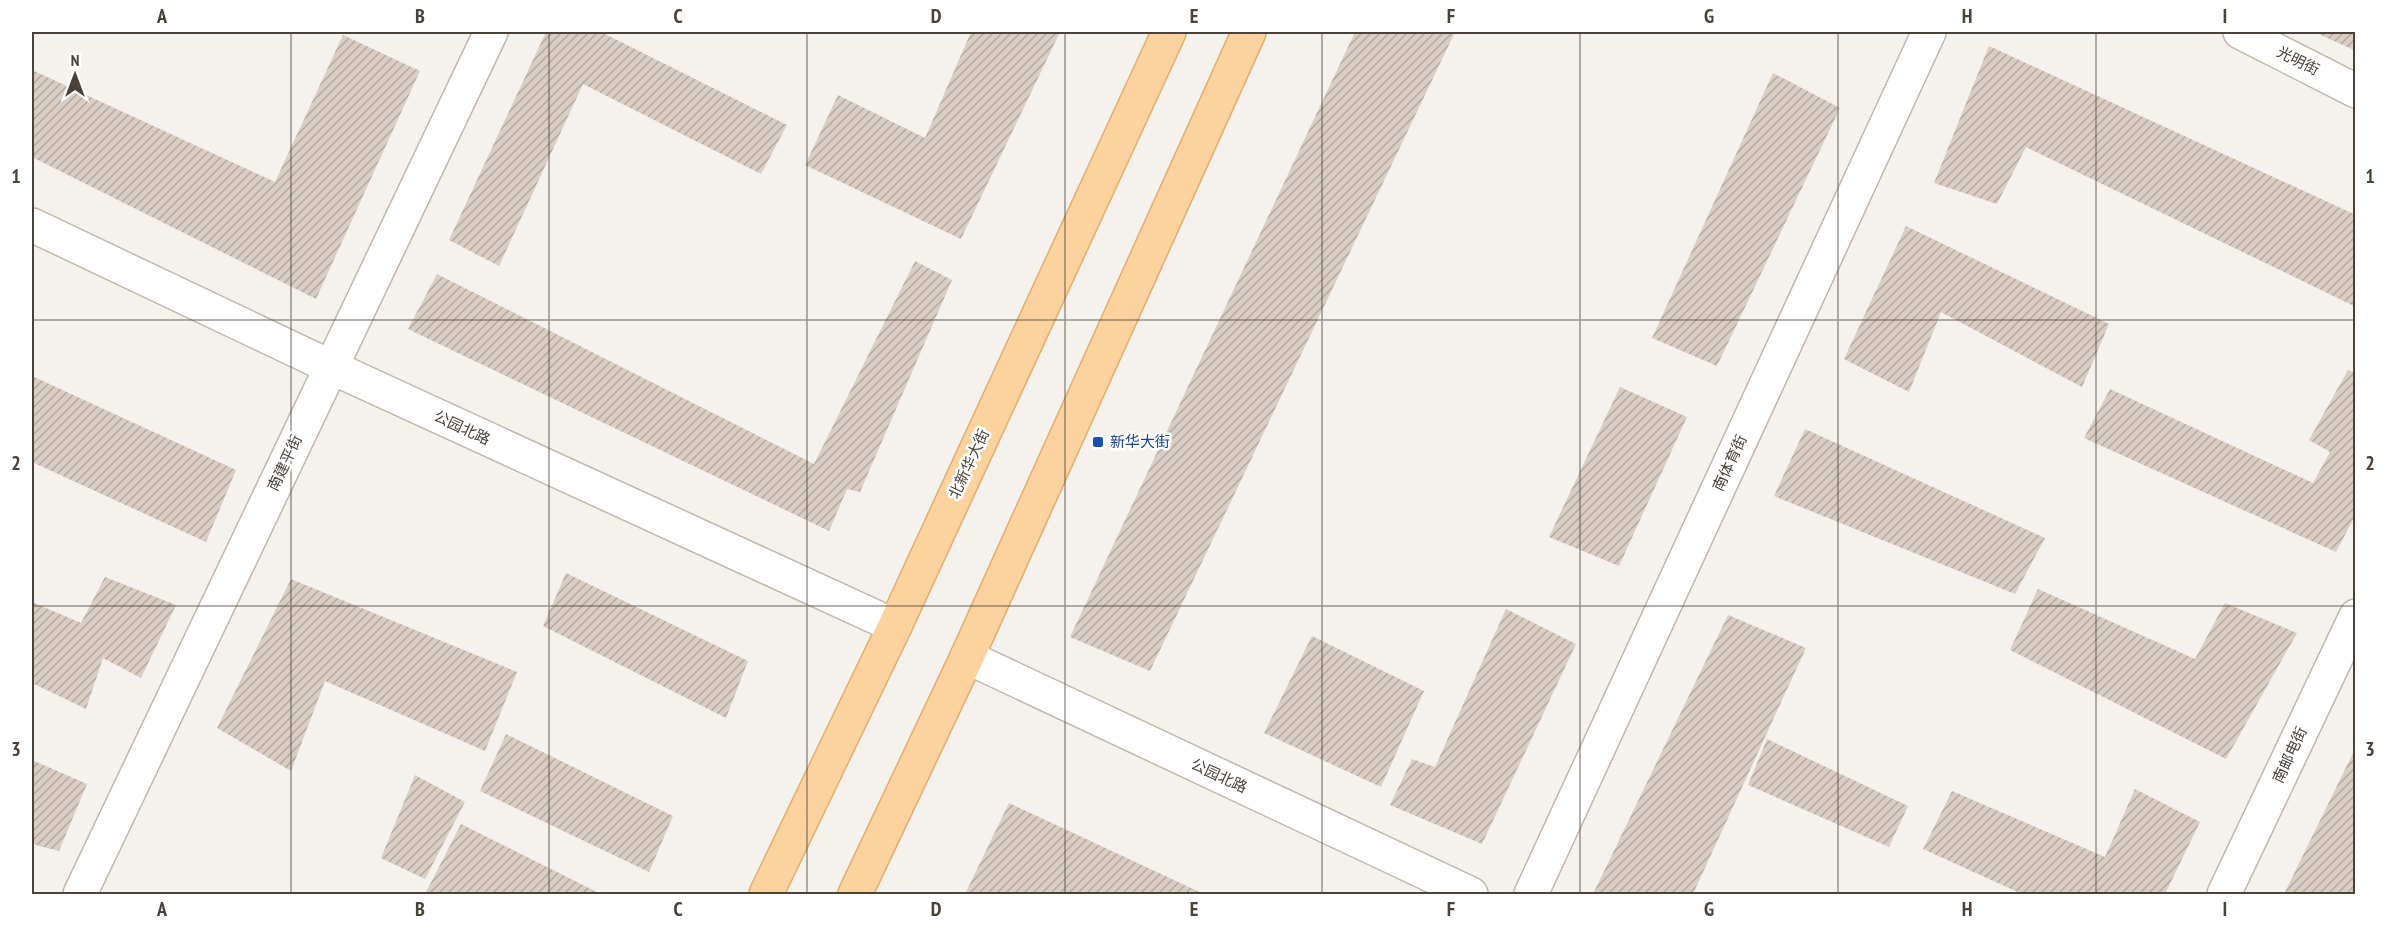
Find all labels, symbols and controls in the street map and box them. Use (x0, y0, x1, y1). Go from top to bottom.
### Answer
text: A (156, 3, 168, 29)
text: B (415, 3, 425, 29)
text: C (673, 3, 683, 29)
text: D (931, 3, 942, 29)
text: E (1190, 3, 1198, 29)
text: F (1447, 3, 1455, 29)
text: G (1704, 3, 1714, 29)
text: H (1962, 3, 1972, 29)
text: I (2223, 3, 2227, 29)
street label: 光明街 (2274, 42, 2323, 79)
north arrow (45, 45, 105, 105)
text: N (71, 50, 79, 70)
text: 1 (11, 163, 21, 189)
text: 1 (2365, 163, 2375, 189)
street label: 公园北路 (431, 406, 493, 449)
street label: 北新华大街 (944, 426, 993, 502)
street label: 南建平街 (263, 432, 306, 494)
place label: 新华大街 (1110, 432, 1170, 451)
street label: 南体育街 (1708, 432, 1751, 494)
marker: 新华大街 (1091, 435, 1105, 449)
text: 2 (11, 450, 21, 476)
text: 2 (2365, 450, 2375, 476)
street label: 南邮电街 (2268, 724, 2311, 786)
text: 3 (11, 736, 21, 762)
text: 3 (2365, 736, 2375, 762)
street label: 公园北路 (1188, 754, 1250, 797)
text: A (156, 896, 168, 922)
text: B (415, 896, 425, 922)
text: C (673, 896, 683, 922)
text: D (931, 896, 942, 922)
text: E (1190, 896, 1198, 922)
text: F (1447, 896, 1455, 922)
text: G (1704, 896, 1714, 922)
text: H (1962, 896, 1972, 922)
text: I (2223, 896, 2227, 922)

